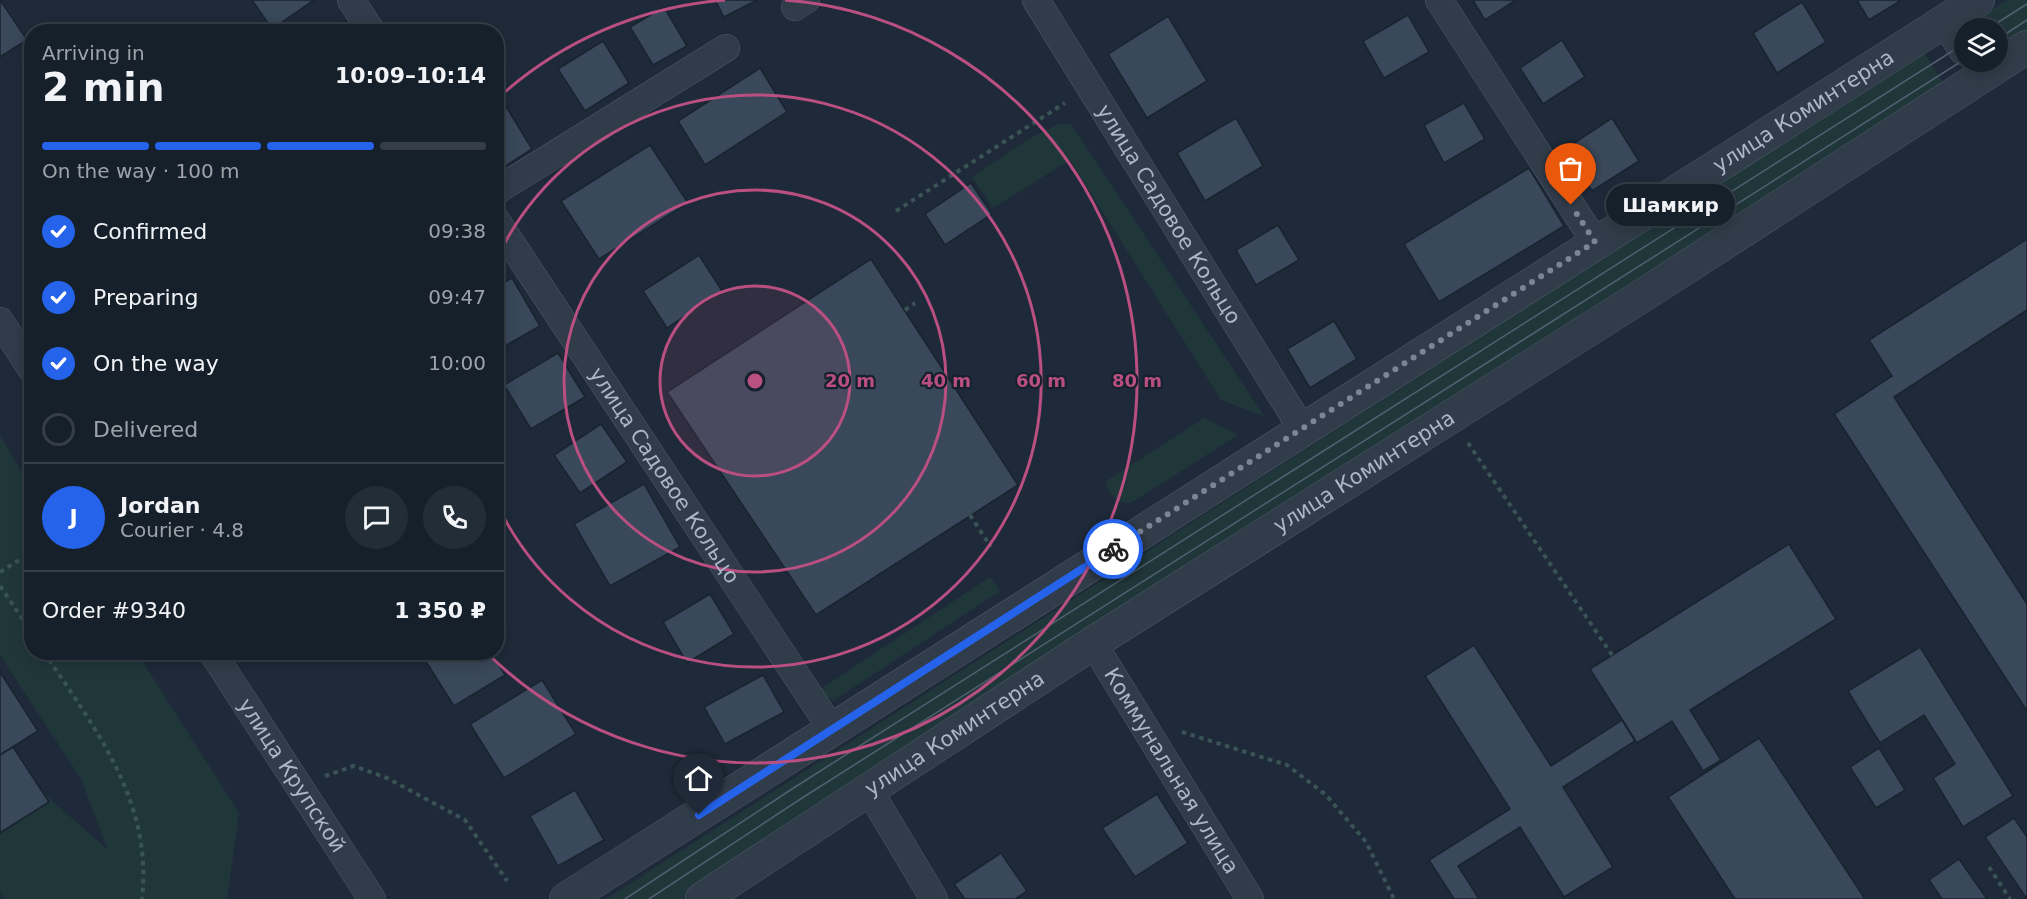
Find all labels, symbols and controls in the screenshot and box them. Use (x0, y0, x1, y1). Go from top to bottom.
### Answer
map controls (1954, 18, 2008, 72)
button: layers (1954, 18, 2008, 72)
text: Arriving in (42, 41, 145, 65)
street label: улица Коминтерна (1709, 45, 1898, 178)
text: 10:09–10:14 (335, 63, 486, 88)
text: 2 min (42, 65, 164, 110)
street label: улица Садовое Кольцо (1092, 100, 1246, 328)
pin (1545, 143, 1596, 205)
icon: bag (1554, 152, 1587, 185)
text: On the way · 100 m (42, 159, 240, 183)
callout: Шамкир (1607, 184, 1736, 226)
text: Шамкир (1622, 193, 1719, 217)
icon: check (42, 215, 75, 248)
text: Confirmed (93, 219, 207, 244)
text: 09:38 (428, 219, 486, 243)
icon: check (42, 281, 75, 314)
text: Preparing (93, 285, 199, 310)
text: 09:47 (428, 285, 486, 309)
icon: check (42, 347, 75, 380)
text: On the way (93, 351, 219, 376)
text: 10:00 (428, 351, 486, 375)
street label: улица Садовое Кольцо (585, 363, 744, 588)
text: 20 m (825, 370, 875, 391)
text: 40 m (921, 370, 971, 391)
text: 60 m (1016, 370, 1066, 391)
text: 80 m (1112, 370, 1162, 391)
centre of rings (745, 371, 765, 391)
street label: улица Коминтерна (1269, 406, 1459, 538)
text: Delivered (93, 417, 198, 442)
button: chat (345, 486, 408, 549)
button: phone (423, 486, 486, 549)
text: Jordan (120, 493, 200, 518)
text: J (69, 505, 78, 530)
text: Courier · 4.8 (120, 518, 244, 542)
courier (1083, 519, 1143, 579)
icon: bike (1097, 533, 1130, 566)
text: Order #9340 (42, 598, 186, 623)
text: 1 350 ₽ (394, 598, 486, 623)
street label: Коммунальная улица (1099, 664, 1244, 878)
street label: улица Коминтерна (860, 666, 1049, 801)
street label: улица Крупской (233, 694, 351, 857)
pin (673, 753, 724, 815)
icon: home (682, 762, 715, 795)

